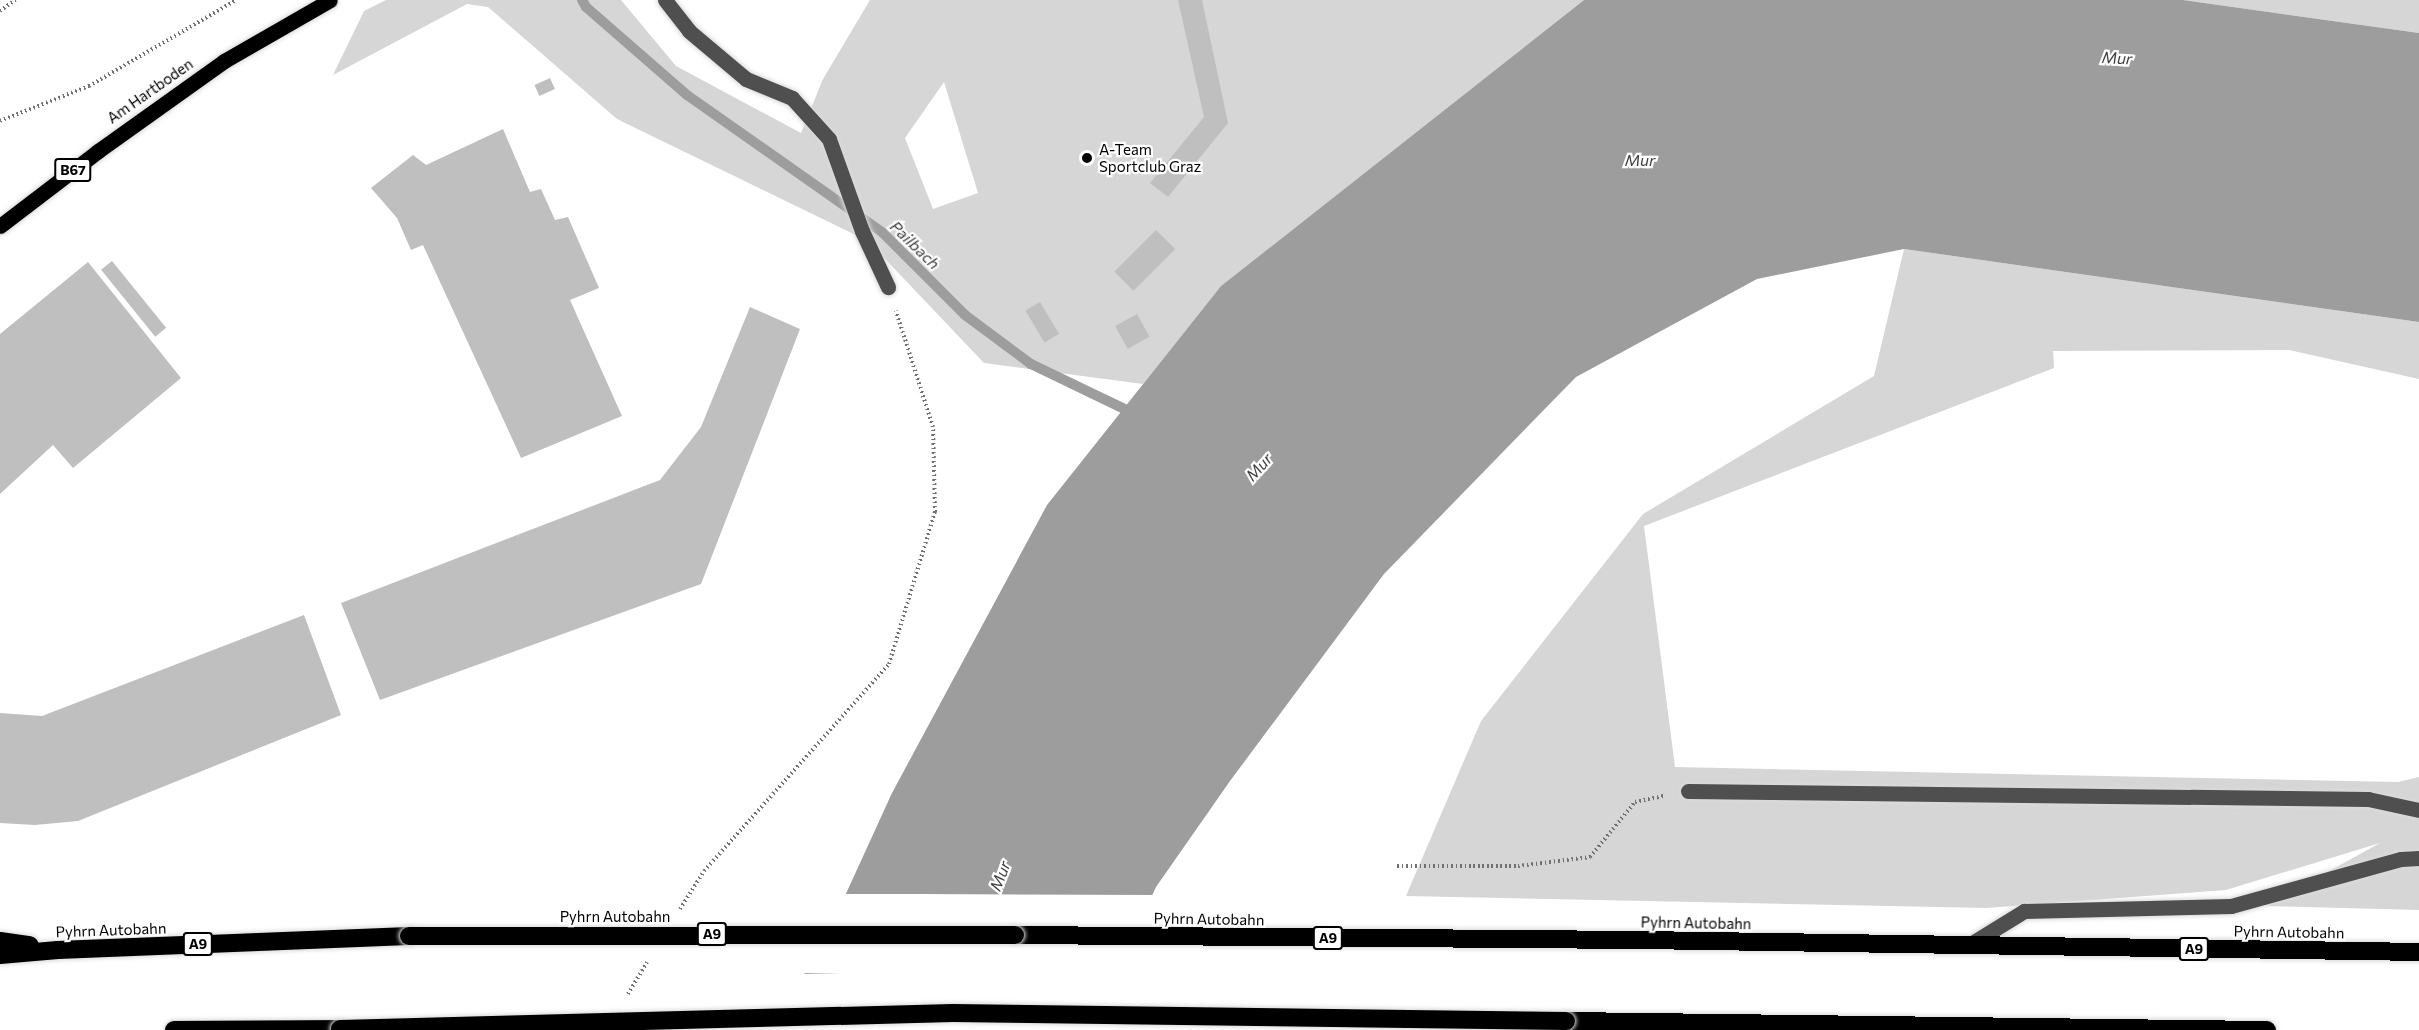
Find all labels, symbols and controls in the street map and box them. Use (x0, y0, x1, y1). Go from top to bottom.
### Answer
water label: Mur (2101, 48, 2133, 68)
street label: Am Hartboden (104, 55, 196, 127)
place label: A-Team Sportclub Graz (1099, 140, 1201, 175)
water label: Mur (1625, 150, 1655, 170)
marker: A-Team Sportclub Graz (1080, 151, 1094, 165)
road number: B67 (54, 159, 92, 181)
water label: Pailbach (886, 217, 944, 273)
water label: Mur (1242, 449, 1276, 485)
water label: Mur (986, 858, 1014, 894)
street label: Pyhrn Autobahn (560, 908, 670, 926)
street label: Pyhrn Autobahn (1153, 909, 1265, 929)
street label: Pyhrn Autobahn (1640, 913, 1752, 933)
street label: Pyhrn Autobahn (55, 919, 167, 941)
street label: Pyhrn Autobahn (2233, 922, 2345, 942)
road number: A9 (696, 923, 728, 945)
road number: A9 (1312, 927, 1344, 949)
road number: A9 (182, 933, 214, 955)
road number: A9 (2178, 938, 2210, 960)

